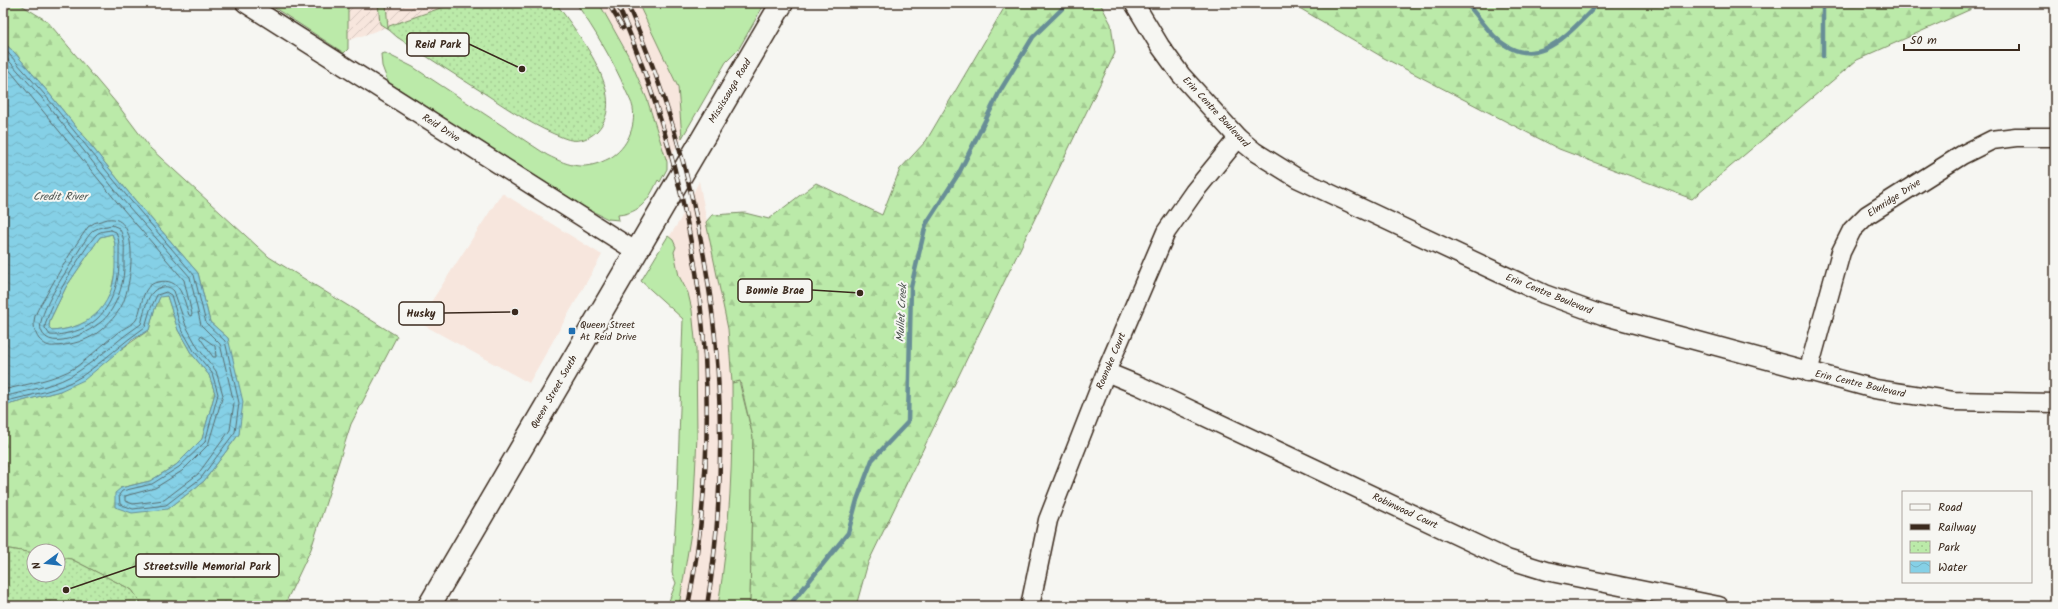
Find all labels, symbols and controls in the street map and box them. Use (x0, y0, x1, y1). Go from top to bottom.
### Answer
scale bar (1904, 26, 2019, 52)
text: 50 m (1910, 31, 1937, 50)
callout: Reid Park (407, 33, 469, 56)
text: Reid Park (415, 36, 462, 54)
street label: Mississauga Road (704, 55, 756, 126)
street label: Erin Centre Boulevard (1179, 73, 1254, 152)
street label: Reid Drive (419, 110, 464, 147)
street label: Elmridge Drive (1864, 174, 1924, 221)
water label: Credit River (33, 188, 89, 206)
street label: Erin Centre Boulevard (1503, 269, 1596, 319)
callout: Bonnie Brae (738, 279, 812, 302)
text: Bonnie Brae (746, 282, 805, 300)
water label: Mullet Creek (891, 282, 913, 343)
callout: Husky (399, 302, 444, 325)
text: Husky (407, 305, 436, 323)
place label: Queen Street At Reid Drive (580, 317, 637, 345)
marker: Queen Street At Reid Drive (567, 326, 577, 336)
street label: Roanoke Court (1092, 330, 1130, 392)
street label: Queen Street South (526, 352, 582, 432)
street label: Erin Centre Boulevard (1813, 366, 1908, 402)
street label: Robinwood Court (1370, 489, 1441, 533)
legend (1902, 491, 2032, 583)
text: Road (1938, 498, 1963, 517)
text: Railway (1938, 518, 1976, 537)
text: Park (1938, 538, 1960, 557)
north arrow (26, 543, 66, 583)
callout: Streetsville Memorial Park (136, 554, 279, 577)
text: Streetsville Memorial Park (143, 558, 271, 576)
text: Water (1938, 558, 1968, 577)
text: N (28, 560, 47, 571)

